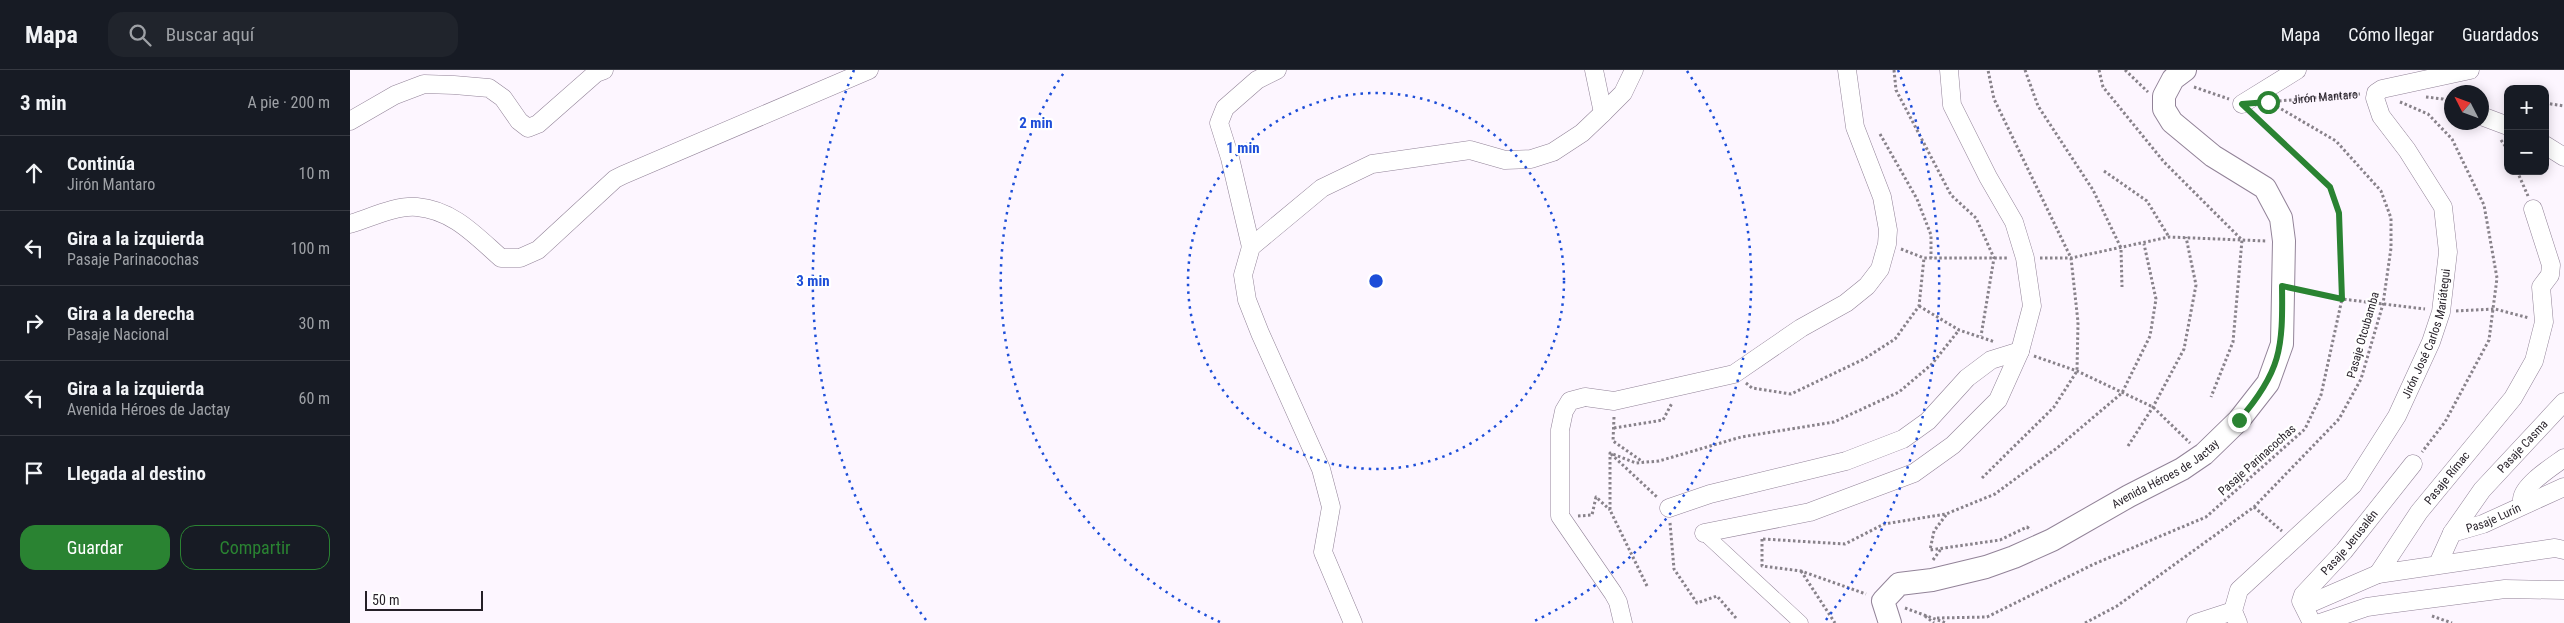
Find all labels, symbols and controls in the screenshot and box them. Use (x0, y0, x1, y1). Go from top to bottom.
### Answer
search box (108, 12, 458, 57)
text: Mapa (25, 21, 78, 49)
icon: search (126, 21, 154, 49)
text: Buscar aquí (166, 23, 254, 46)
text: Mapa (2281, 24, 2320, 45)
text: Cómo llegar (2348, 24, 2434, 45)
text: Guardados (2462, 24, 2539, 45)
north arrow (2444, 85, 2489, 130)
map controls (2504, 85, 2549, 175)
button: + (2504, 85, 2549, 130)
street label: Jirón Mantaro (2291, 87, 2358, 107)
text: 3 min (20, 91, 67, 115)
route start (2257, 91, 2280, 114)
text: A pie · 200 m (247, 93, 330, 112)
text: 2 min (1019, 114, 1053, 132)
button: − (2504, 130, 2549, 175)
text: 1 min (1226, 139, 1260, 157)
text: Continúa (67, 152, 135, 175)
icon: ahead (20, 159, 48, 187)
text: 10 m (298, 164, 330, 183)
text: Jirón Mantaro (67, 175, 155, 194)
text: Gira a la izquierda (67, 227, 204, 250)
icon: left (20, 234, 48, 262)
text: 100 m (291, 239, 330, 258)
text: Pasaje Parinacochas (67, 250, 199, 269)
street label: Jirón José Carlos Mariátegui (2399, 268, 2453, 401)
text: 3 min (796, 272, 830, 290)
centre of rings (1367, 272, 1385, 290)
street label: Pasaje Otcubamba (2344, 290, 2382, 380)
text: Gira a la derecha (67, 302, 194, 325)
icon: right (20, 309, 48, 337)
text: 30 m (298, 314, 330, 333)
text: Pasaje Nacional (67, 325, 169, 344)
text: Gira a la izquierda (67, 377, 204, 400)
icon: left (20, 384, 48, 412)
text: 60 m (298, 389, 330, 408)
text: Avenida Héroes de Jactay (67, 400, 230, 419)
route end (2228, 409, 2251, 432)
street label: Pasaje Casma (2494, 417, 2551, 476)
street label: Pasaje Parinacochas (2216, 422, 2298, 498)
street label: Avenida Héroes de Jactay (2109, 436, 2222, 511)
street label: Pasaje Rímac (2421, 448, 2473, 507)
icon: arrive (20, 459, 48, 487)
text: Llegada al destino (67, 462, 206, 485)
street label: Pasaje Lurín (2464, 501, 2523, 536)
street label: Pasaje Jerusalén (2318, 507, 2381, 578)
button: Guardar (20, 525, 170, 570)
button: Compartir (180, 525, 330, 570)
scale bar (365, 588, 482, 611)
text: 50 m (372, 592, 400, 608)

